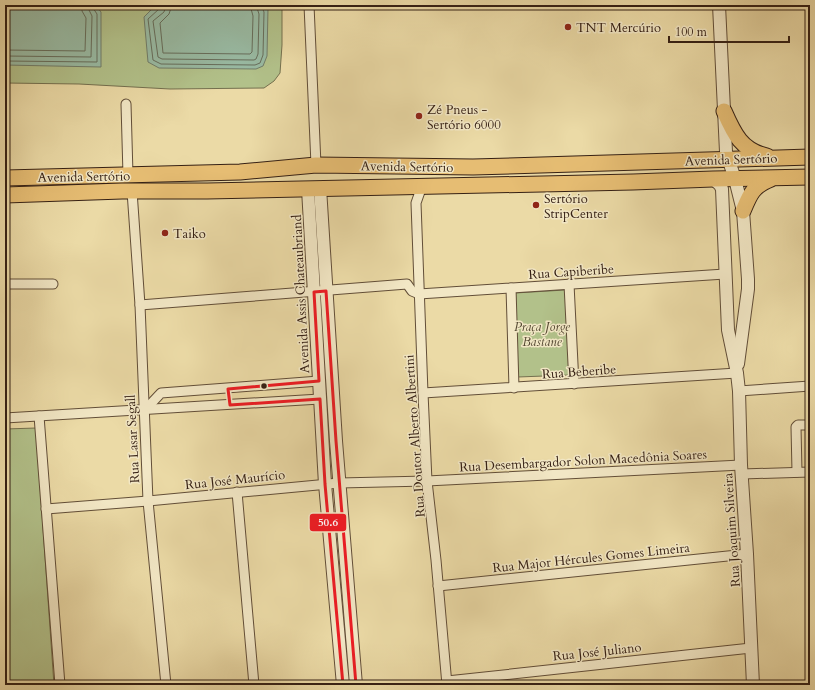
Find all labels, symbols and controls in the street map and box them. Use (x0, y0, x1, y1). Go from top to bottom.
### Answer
scale bar (669, 18, 789, 44)
place label: TNT Mercúrio (576, 19, 661, 37)
marker: TNT Mercúrio (563, 22, 573, 32)
text: 100 m (675, 24, 708, 40)
place label: Zé Pneus - Sertório 6000 (427, 101, 501, 134)
marker: Zé Pneus - Sertório 6000 (414, 111, 424, 121)
street label: Avenida Sertório (684, 149, 778, 171)
street label: Avenida Sertório (361, 157, 453, 177)
street label: Avenida Sertório (38, 167, 130, 187)
place label: Sertório StripCenter (544, 190, 608, 223)
marker: Sertório StripCenter (531, 200, 541, 210)
street label: Avenida Assis Chateaubriand (288, 214, 314, 374)
place label: Taiko (173, 225, 206, 243)
marker: Taiko (160, 228, 170, 238)
street label: Rua Capiberibe (528, 260, 614, 284)
park label: Praça Jorge Bastane (514, 318, 571, 351)
street label: Rua Doutor Alberto Albertini (400, 354, 430, 518)
street label: Rua Beberibe (541, 360, 617, 384)
unlabelled marker (259, 381, 269, 391)
street label: Rua Lasar Segall (122, 393, 144, 484)
street label: Rua Desembargador Solon Macedônia Soares (459, 446, 707, 476)
street label: Rua José Maurício (184, 466, 286, 494)
street label: Rua Joaquim Silveira (719, 472, 745, 588)
line badge: 50.6 (309, 513, 347, 532)
text: 50.6 (318, 515, 338, 530)
street label: Rua Major Hércules Gomes Limeira (492, 539, 691, 577)
street label: Rua José Juliano (552, 638, 642, 666)

